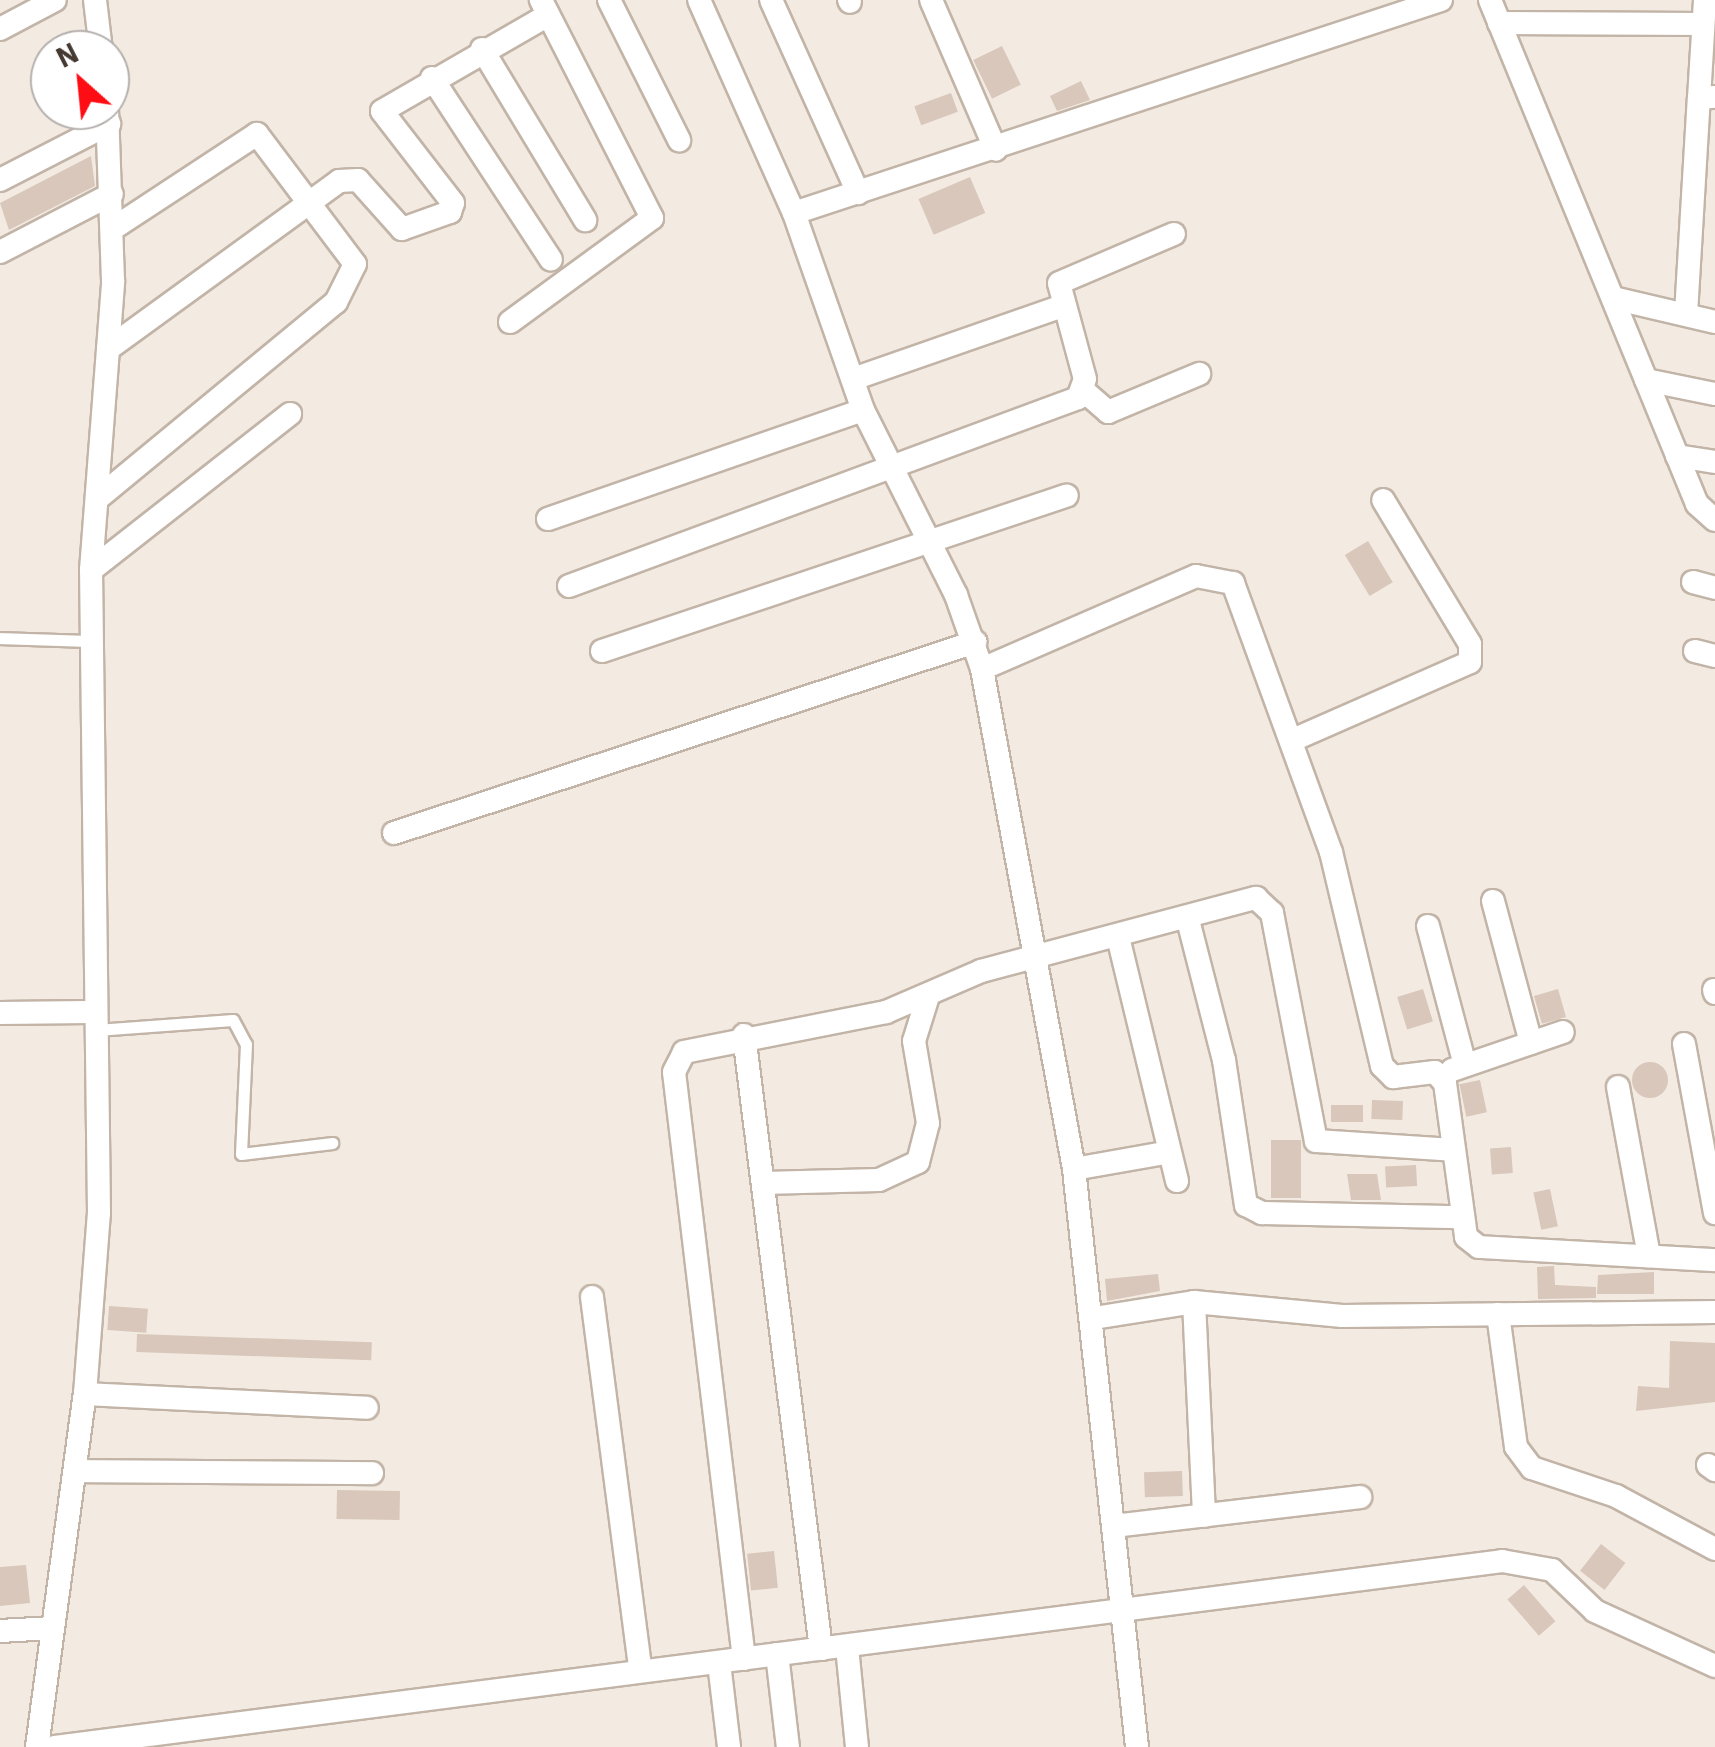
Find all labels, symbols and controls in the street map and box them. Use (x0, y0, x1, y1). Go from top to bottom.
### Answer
north arrow (30, 30, 130, 130)
text: N (50, 34, 84, 76)

